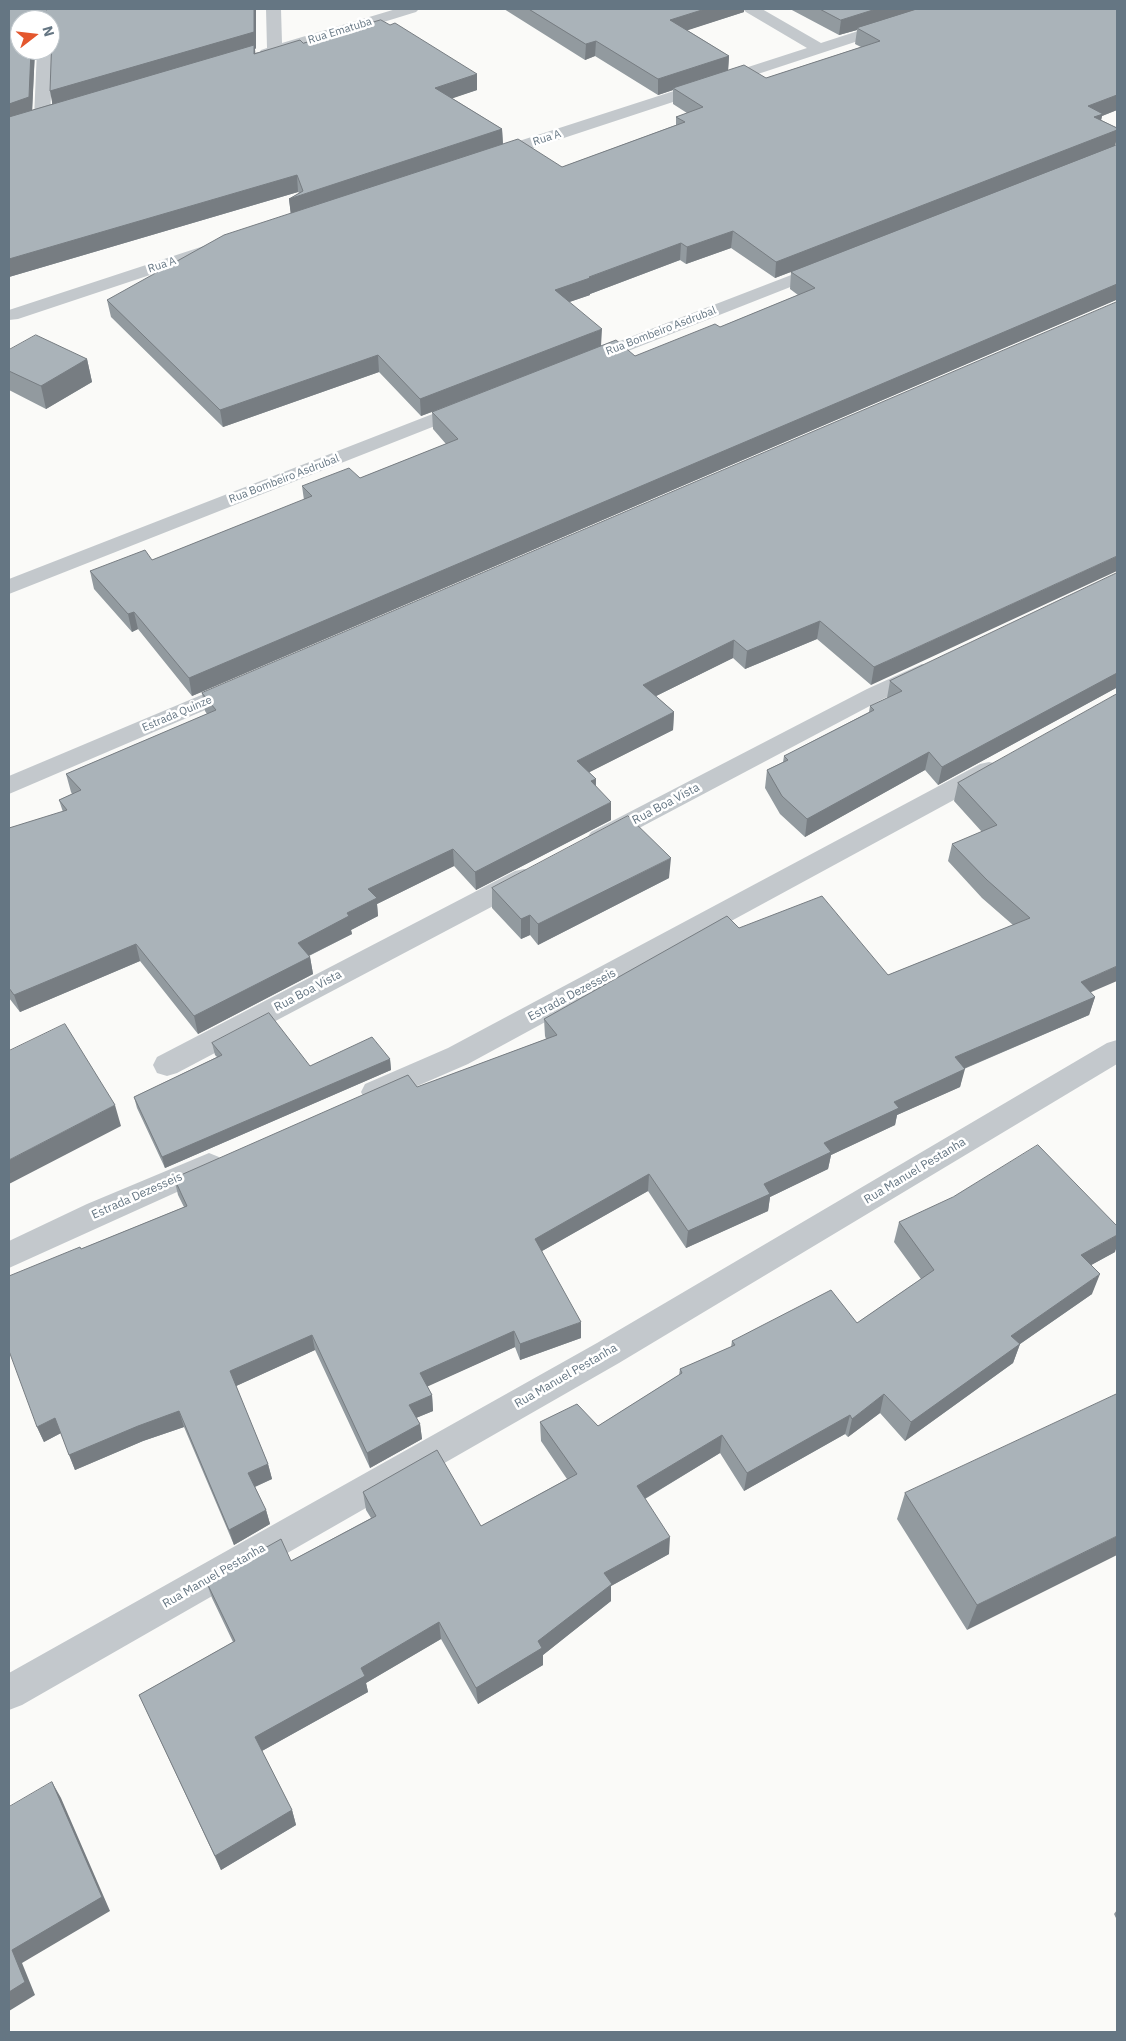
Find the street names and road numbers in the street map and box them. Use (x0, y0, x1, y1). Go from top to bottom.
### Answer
street label: Rua Ematuba (307, 15, 373, 47)
street label: Rua A (531, 127, 563, 149)
street label: Rua A (146, 254, 178, 276)
street label: Rua Bombeiro Asdrubal (604, 304, 718, 358)
street label: Rua Bombeiro Asdrubal (227, 452, 341, 506)
street label: Estrada Quinze (140, 693, 214, 735)
street label: Rua Boa Vista (630, 780, 702, 828)
street label: Estrada Dezesseis (526, 966, 618, 1024)
street label: Rua Boa Vista (272, 967, 344, 1015)
street label: Rua Manuel Pestanha (861, 1135, 969, 1207)
street label: Estrada Dezesseis (89, 1170, 185, 1222)
street label: Rua Manuel Pestanha (512, 1341, 620, 1411)
street label: Rua Manuel Pestanha (160, 1541, 268, 1611)

